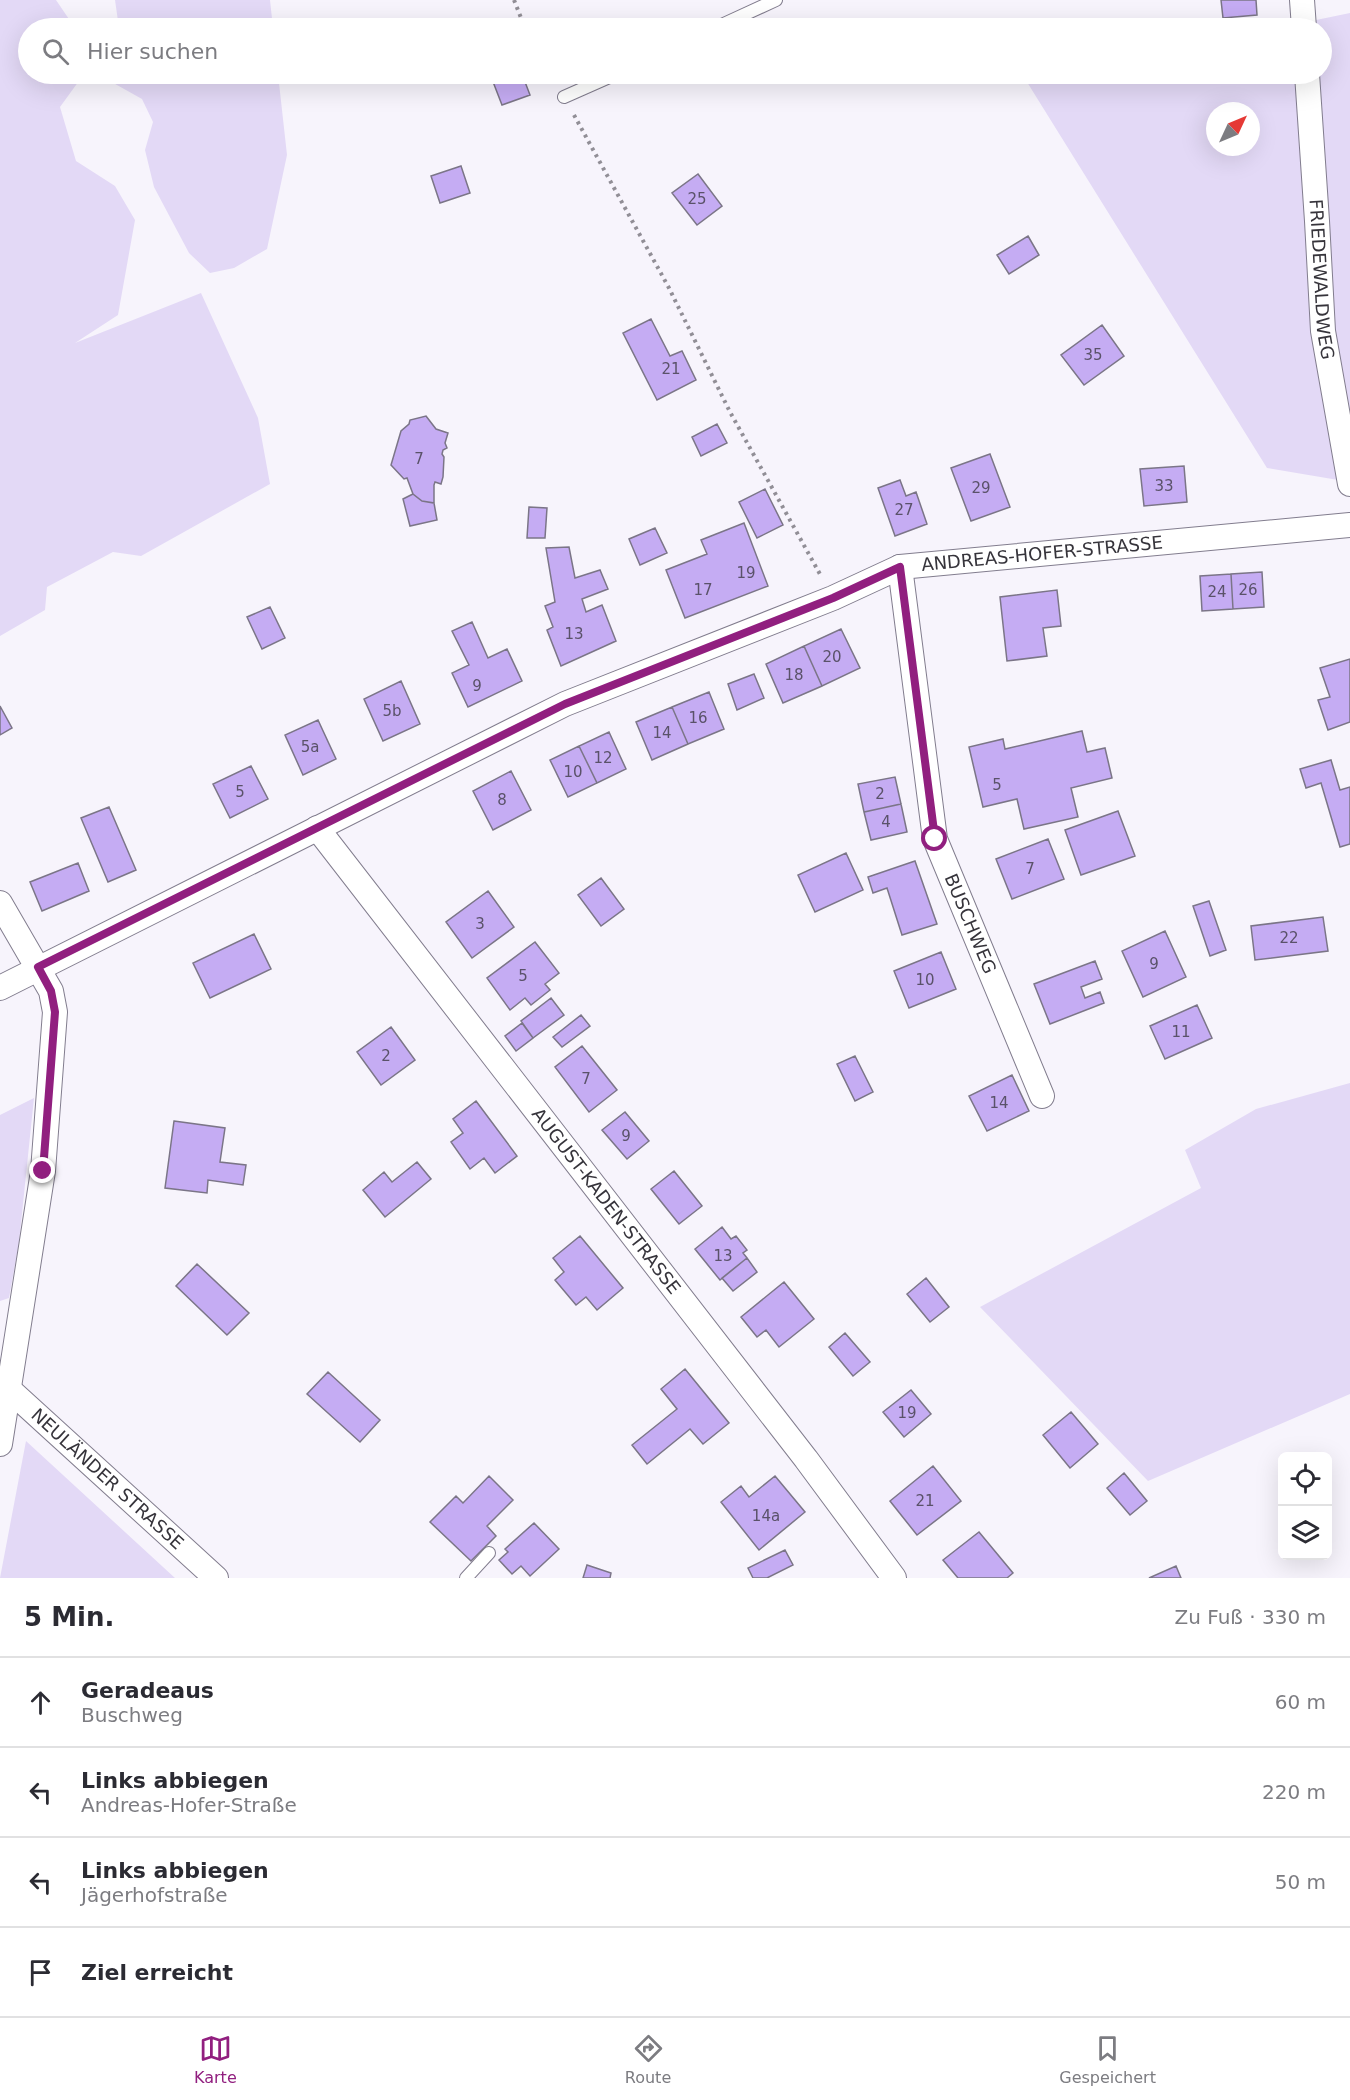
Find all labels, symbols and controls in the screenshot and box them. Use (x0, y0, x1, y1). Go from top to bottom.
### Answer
search box (18, 18, 1332, 84)
icon: search (39, 35, 72, 68)
text: Hier suchen (87, 39, 218, 64)
north arrow (1206, 102, 1260, 156)
house number: 25 (687, 190, 707, 208)
street label: FRIEDEWALDWEG (1306, 198, 1339, 361)
house number: 35 (1083, 346, 1103, 364)
house number: 21 (661, 360, 681, 378)
house number: 7 (414, 450, 424, 468)
house number: 33 (1154, 477, 1174, 495)
house number: 29 (971, 479, 991, 497)
house number: 27 (894, 501, 914, 519)
street label: ANDREAS-HOFER-STRASSE (920, 532, 1164, 575)
house number: 19 (736, 564, 756, 582)
house number: 17 (693, 581, 713, 599)
house number: 26 (1238, 581, 1258, 599)
house number: 24 (1207, 583, 1227, 601)
house number: 13 (564, 625, 584, 643)
house number: 20 (822, 648, 842, 666)
house number: 18 (784, 666, 804, 684)
house number: 9 (472, 677, 482, 695)
house number: 5b (382, 702, 402, 720)
house number: 16 (688, 709, 708, 727)
house number: 14 (652, 724, 672, 742)
house number: 5a (301, 738, 319, 756)
house number: 12 (593, 749, 613, 767)
house number: 10 (563, 763, 583, 781)
house number: 5 (992, 776, 1002, 794)
house number: 5 (235, 783, 245, 801)
house number: 2 (875, 785, 885, 803)
house number: 8 (497, 791, 507, 809)
house number: 4 (881, 813, 891, 831)
route start (921, 825, 947, 851)
house number: 7 (1025, 860, 1035, 878)
street label: BUSCHWEG (941, 870, 1001, 977)
house number: 3 (475, 915, 485, 933)
house number: 22 (1279, 929, 1299, 947)
house number: 9 (1149, 955, 1159, 973)
house number: 5 (518, 967, 528, 985)
house number: 10 (915, 971, 935, 989)
house number: 11 (1171, 1023, 1191, 1041)
house number: 2 (381, 1047, 391, 1065)
house number: 7 (581, 1070, 591, 1088)
house number: 14 (989, 1094, 1009, 1112)
street label: AUGUST-KADEN-STRASSE (528, 1104, 685, 1298)
house number: 9 (621, 1127, 631, 1145)
route end (29, 1157, 55, 1183)
house number: 13 (713, 1247, 733, 1265)
street label: NEULÄNDER STRASSE (27, 1404, 188, 1553)
house number: 19 (897, 1404, 917, 1422)
map controls (1278, 1452, 1332, 1560)
button: locate (1278, 1452, 1332, 1506)
house number: 21 (915, 1492, 935, 1510)
button: layers (1278, 1506, 1332, 1560)
house number: 14a (752, 1507, 780, 1525)
text: 5 Min. (24, 1602, 114, 1632)
text: Zu Fuß · 330 m (1174, 1605, 1326, 1629)
text: Geradeaus (81, 1678, 214, 1703)
icon: ahead (24, 1686, 57, 1719)
text: 60 m (1275, 1690, 1326, 1714)
text: Buschweg (81, 1703, 183, 1727)
text: Links abbiegen (81, 1768, 269, 1793)
icon: left (24, 1776, 57, 1809)
text: 220 m (1262, 1780, 1326, 1804)
text: Andreas-Hofer-Straße (81, 1793, 297, 1817)
text: Links abbiegen (81, 1858, 269, 1883)
icon: left (24, 1866, 57, 1899)
text: 50 m (1275, 1870, 1326, 1894)
text: Jägerhofstraße (81, 1883, 228, 1907)
icon: arrive (24, 1956, 57, 1989)
text: Ziel erreicht (81, 1960, 233, 1985)
tab: Karte (194, 2032, 237, 2087)
tab: Route (625, 2032, 671, 2087)
tab: Gespeichert (1059, 2032, 1156, 2087)

